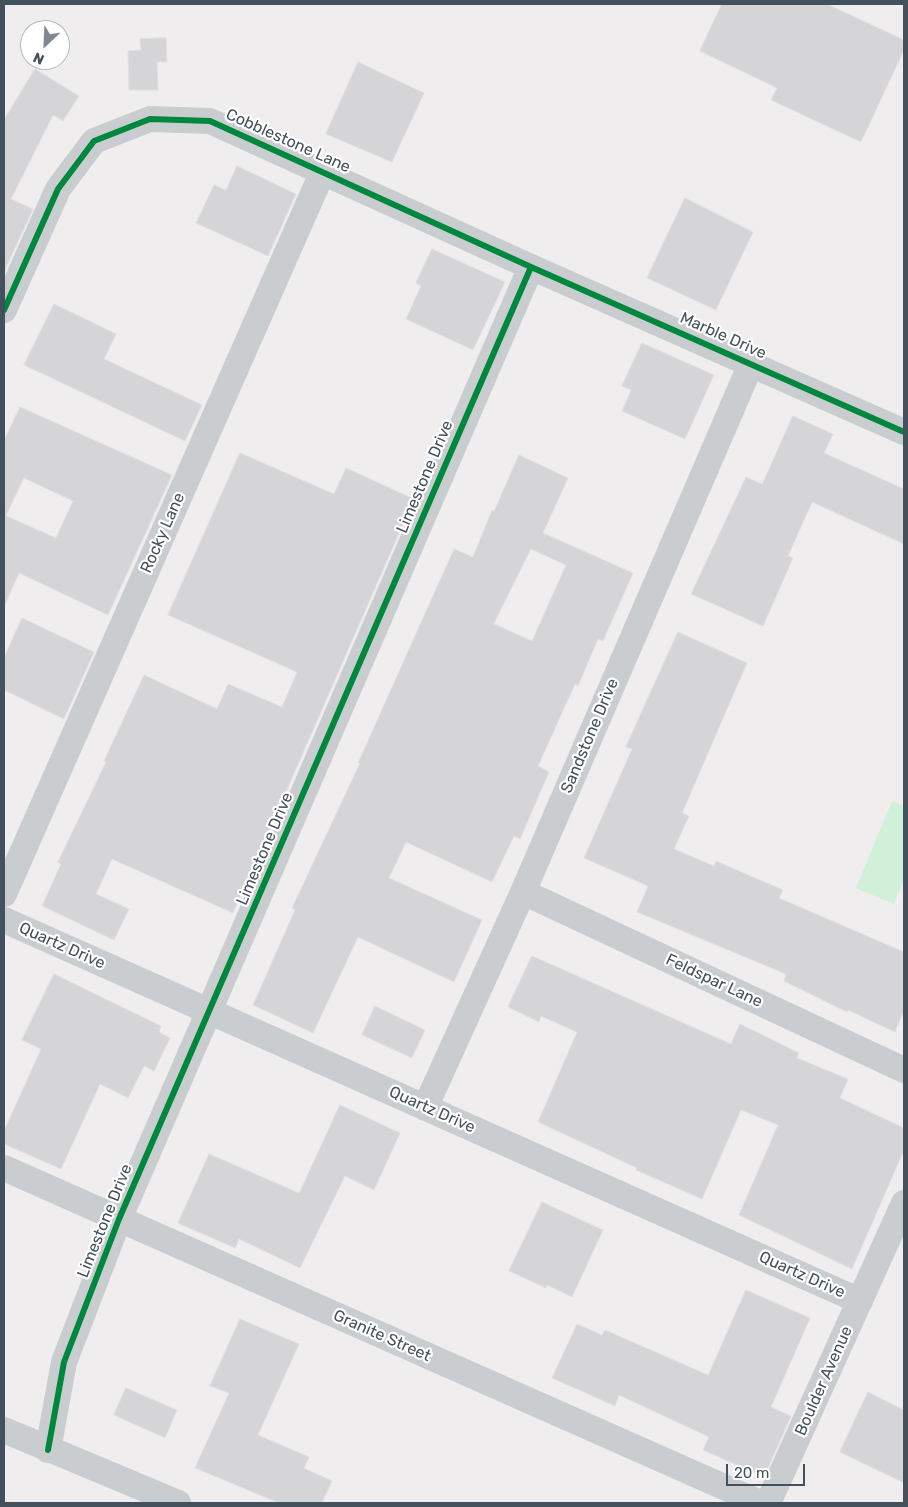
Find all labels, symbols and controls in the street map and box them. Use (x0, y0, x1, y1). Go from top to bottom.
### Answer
north arrow (20, 20, 70, 70)
text: N (31, 48, 47, 68)
street label: Cobblestone Lane (223, 105, 353, 177)
street label: Marble Drive (677, 308, 769, 364)
street label: Limestone Drive (393, 418, 457, 536)
street label: Rocky Lane (137, 490, 189, 576)
street label: Sandstone Drive (557, 676, 623, 796)
street label: Limestone Drive (233, 790, 297, 908)
street label: Quartz Drive (16, 918, 108, 974)
street label: Feldspar Lane (663, 950, 765, 1012)
street label: Quartz Drive (386, 1082, 478, 1138)
street label: Limestone Drive (73, 1161, 137, 1281)
street label: Quartz Drive (756, 1247, 848, 1303)
street label: Granite Street (330, 1306, 434, 1366)
street label: Boulder Avenue (791, 1323, 857, 1439)
scale bar (728, 1454, 807, 1486)
text: 20 m (734, 1464, 769, 1482)

